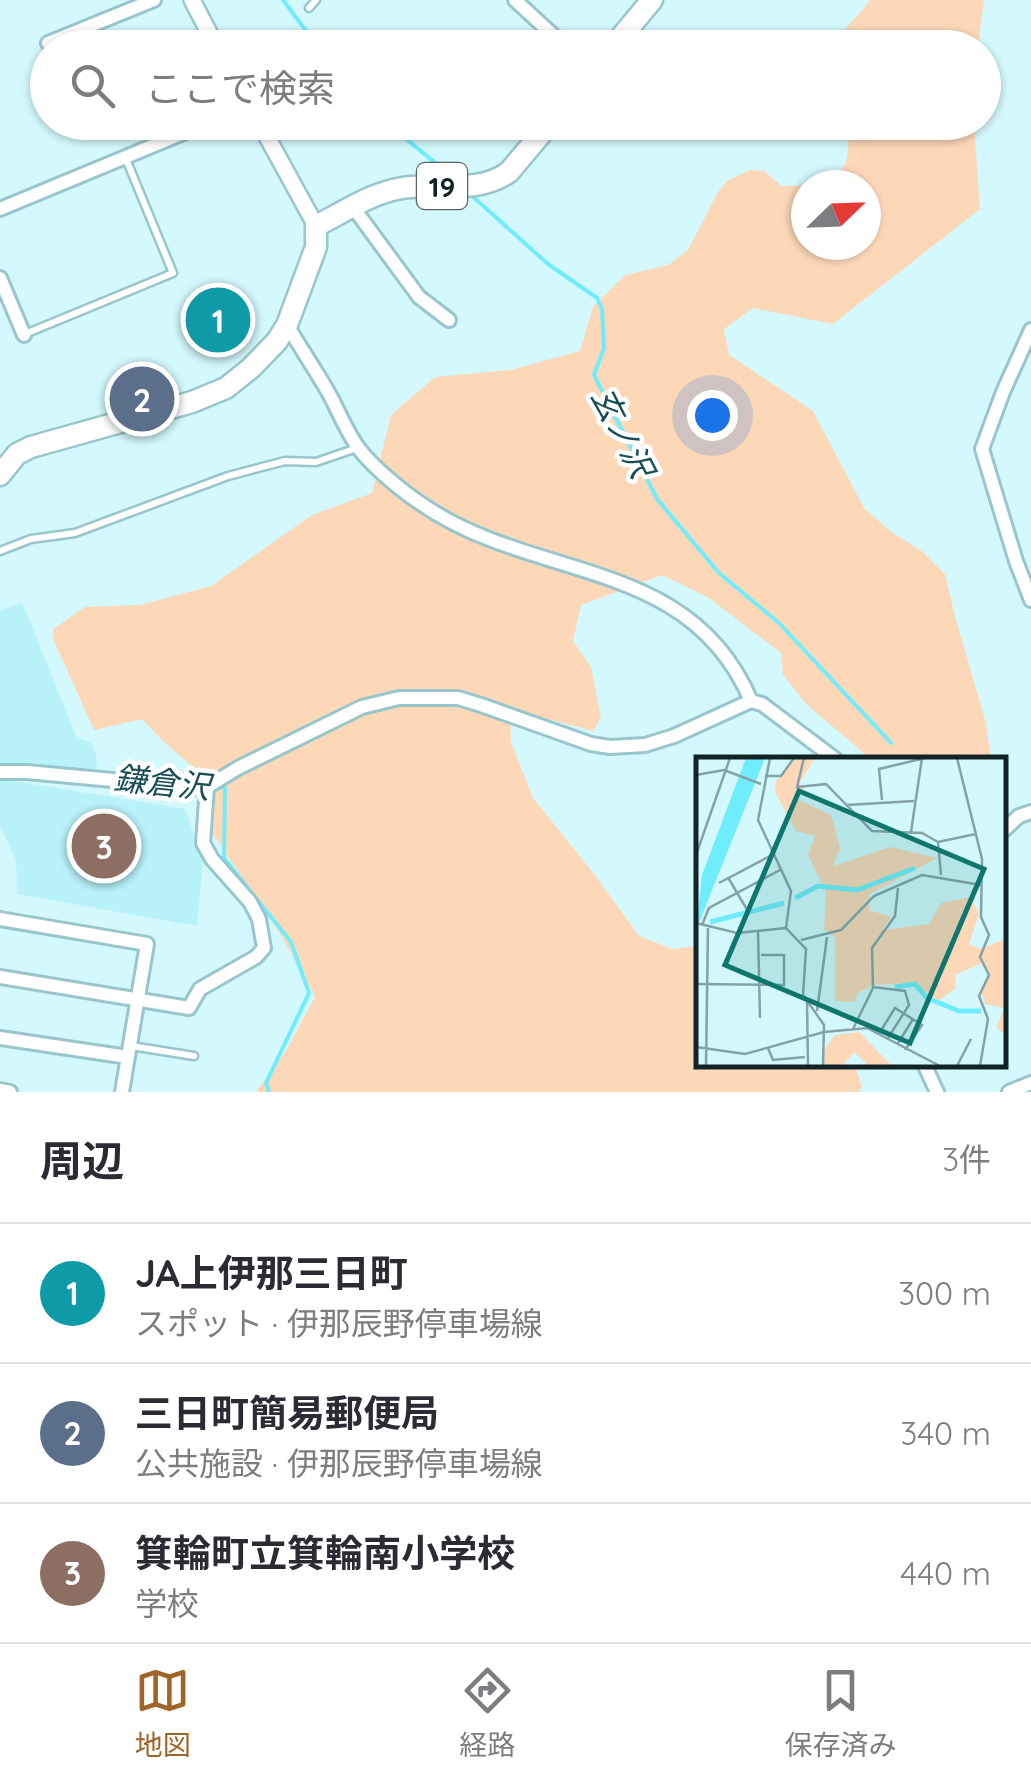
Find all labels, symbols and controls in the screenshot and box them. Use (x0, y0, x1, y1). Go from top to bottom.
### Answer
search box (30, 30, 1001, 140)
icon: search (65, 58, 120, 113)
text: ここで検索 (145, 64, 335, 112)
road number: 19 (417, 163, 467, 209)
north arrow (791, 170, 881, 260)
pin: 1 (186, 282, 250, 358)
pin: 2 (110, 362, 174, 436)
water label: 玄ノ沢 (583, 380, 664, 487)
your location (687, 390, 738, 441)
water label: 鎌倉沢 (112, 757, 216, 807)
inset map (696, 757, 1006, 1067)
pin: 3 (72, 808, 136, 884)
text: 周辺 (40, 1134, 124, 1187)
text: 3件 (942, 1139, 991, 1179)
text: JA上伊那三日町 (135, 1249, 408, 1297)
text: 1 (66, 1273, 79, 1313)
text: 300 m (898, 1273, 991, 1313)
text: スポット · 伊那辰野停車場線 (135, 1303, 543, 1343)
text: 三日町簡易郵便局 (135, 1389, 439, 1437)
text: 2 (63, 1413, 82, 1453)
text: 340 m (900, 1413, 991, 1453)
text: 公共施設 · 伊那辰野停車場線 (135, 1443, 543, 1483)
text: 箕輪町立箕輪南小学校 (135, 1529, 515, 1577)
text: 3 (64, 1553, 81, 1593)
text: 440 m (900, 1553, 991, 1593)
text: 学校 (135, 1583, 199, 1623)
tab: 地図 (134, 1663, 191, 1763)
tab: 経路 (459, 1663, 516, 1763)
tab: 保存済み (784, 1663, 897, 1763)

